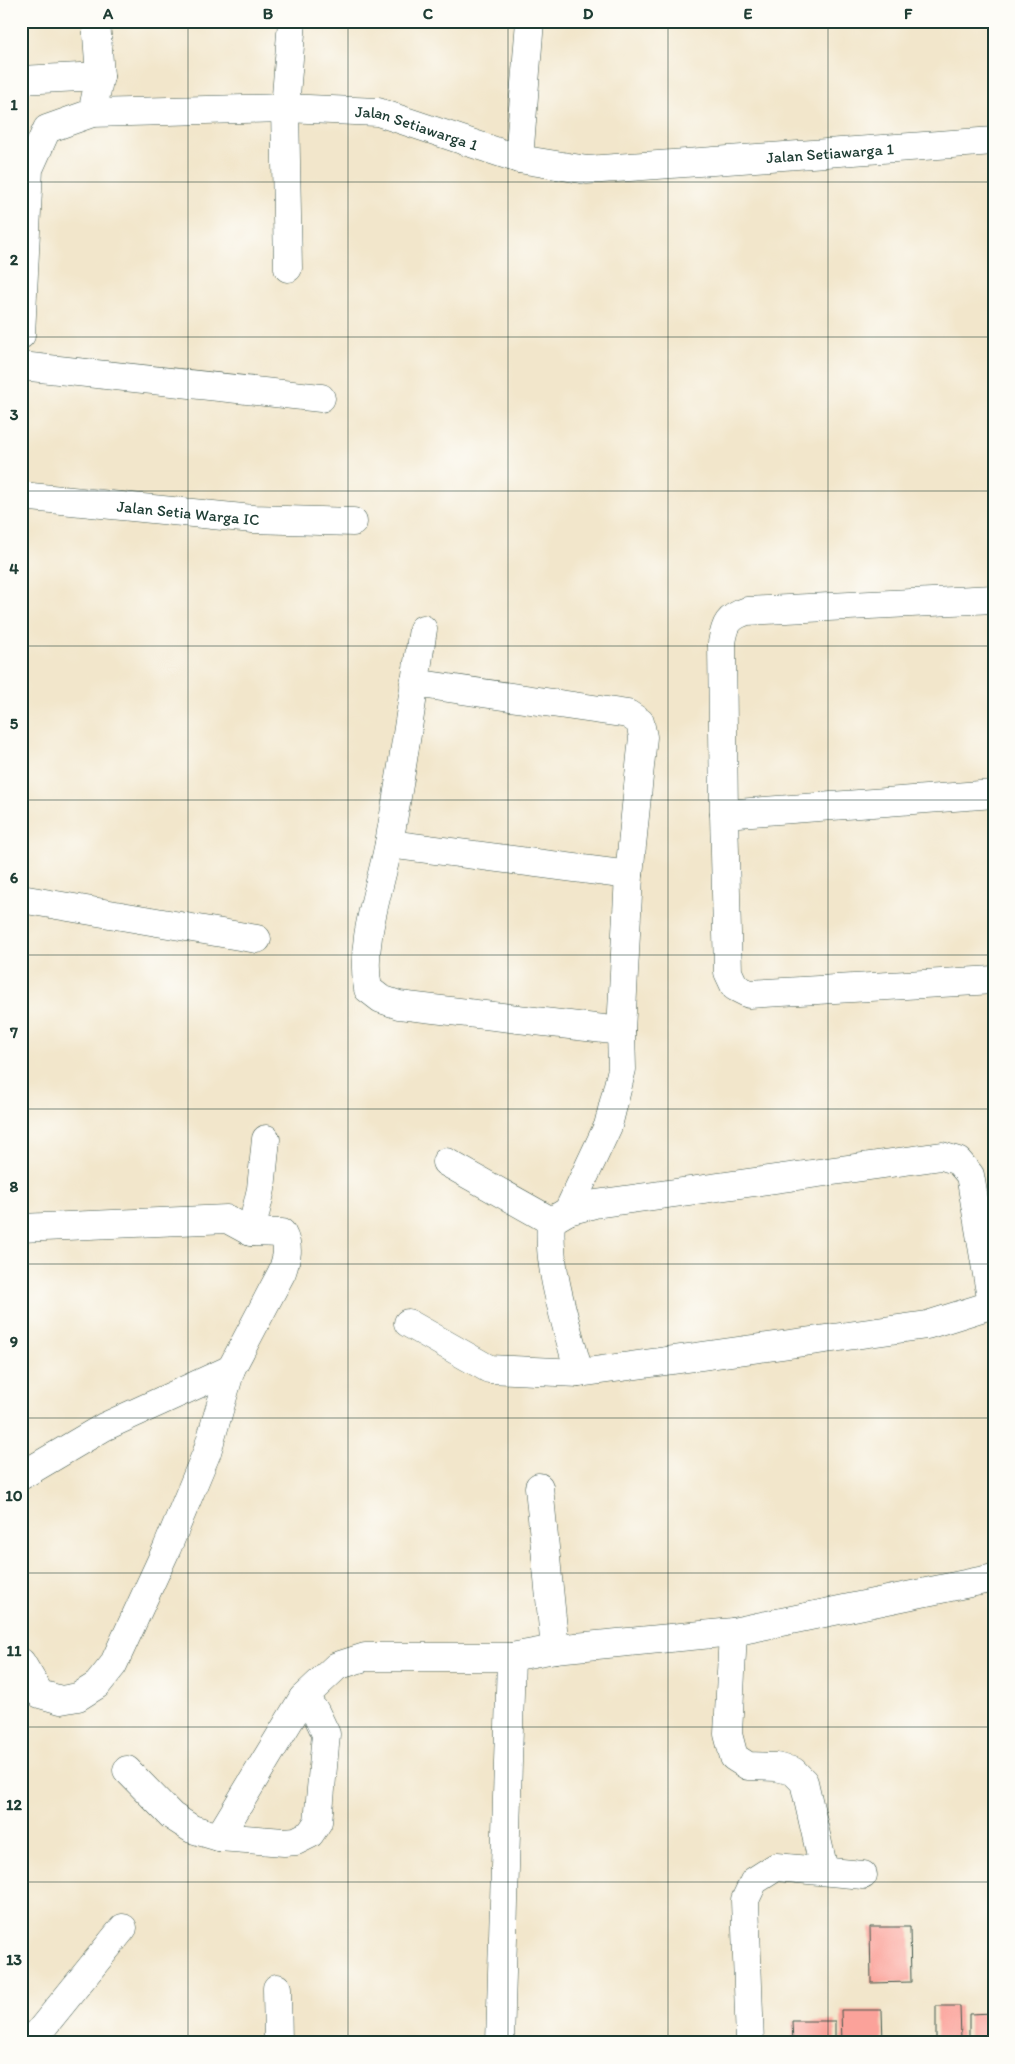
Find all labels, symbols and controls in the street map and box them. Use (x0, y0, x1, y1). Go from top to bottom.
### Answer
text: A (102, 4, 114, 23)
text: B (263, 4, 274, 23)
text: C (423, 4, 434, 23)
text: D (583, 4, 594, 23)
text: E (744, 4, 753, 23)
text: F (904, 4, 913, 23)
text: 1 (10, 95, 18, 114)
street label: Jalan Setiawarga 1 (355, 102, 481, 154)
street label: Jalan Setiawarga 1 (765, 139, 895, 167)
text: 2 (10, 250, 19, 269)
text: 3 (10, 405, 19, 424)
street label: Jalan Setia Warga IC (116, 496, 260, 529)
text: 4 (9, 559, 19, 578)
text: 5 (10, 714, 19, 733)
text: 6 (10, 868, 19, 887)
text: 7 (9, 1023, 18, 1042)
text: 8 (10, 1177, 19, 1196)
text: 9 (10, 1332, 18, 1351)
text: 10 (5, 1486, 23, 1505)
text: 11 (7, 1641, 22, 1660)
text: 12 (6, 1795, 23, 1814)
text: 13 (6, 1950, 22, 1969)

